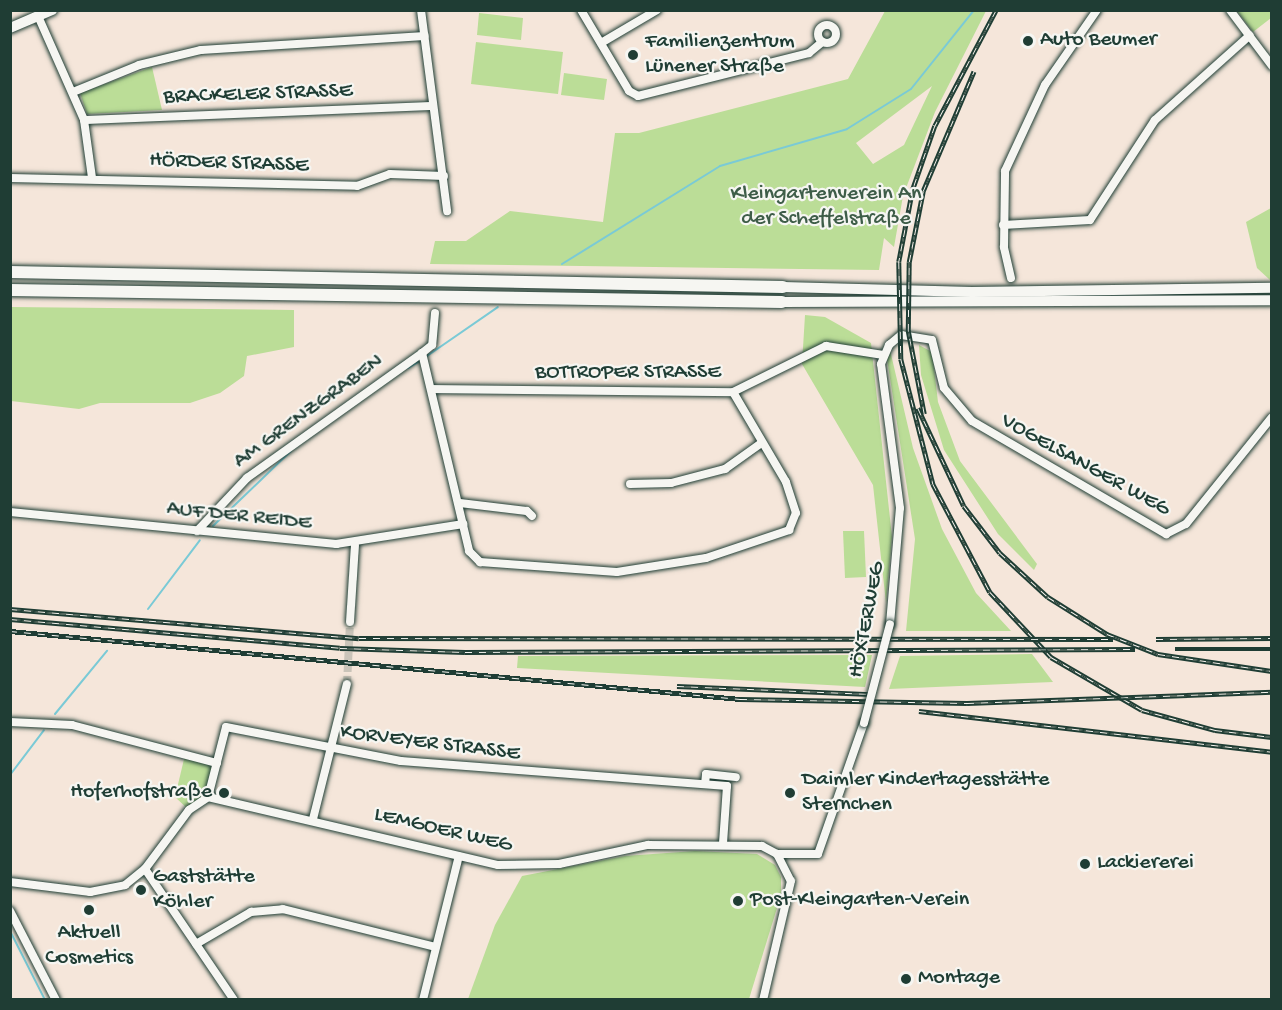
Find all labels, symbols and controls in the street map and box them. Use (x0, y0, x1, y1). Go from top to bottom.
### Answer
place label: Auto Beumer (1040, 28, 1157, 54)
place label: Familienzentrum Lünener Straße (645, 29, 795, 80)
marker: Auto Beumer (1021, 34, 1035, 48)
marker: Familienzentrum Lünener Straße (626, 48, 640, 62)
street label: BRACKELER STRASSE (163, 79, 353, 111)
street label: HÖRDER STRASSE (149, 148, 309, 180)
park label: Kleingartenverein An der Scheffelstraße (731, 181, 921, 232)
street label: AM GRENZGRABEN (229, 349, 389, 475)
street label: BOTTROPER STRASSE (535, 361, 721, 387)
street label: VOGELSANGER WEG (996, 409, 1174, 523)
street label: AUF DER REIDE (165, 496, 313, 538)
street label: HÖXTERWEG (844, 560, 892, 680)
street label: KORVEYER STRASSE (339, 720, 521, 768)
place label: Daimler Kindertagesstätte Sternchen (802, 767, 1049, 818)
place label: Hoferhofstraße (70, 780, 212, 806)
marker: Hoferhofstraße (217, 786, 231, 800)
marker: Daimler Kindertagesstätte Sternchen (783, 786, 797, 800)
street label: LEMGOER WEG (371, 802, 515, 860)
place label: Lackiererei (1097, 851, 1194, 877)
marker: Lackiererei (1078, 857, 1092, 871)
place label: Gaststätte Köhler (153, 864, 255, 915)
marker: Gaststätte Köhler (134, 883, 148, 897)
place label: Post-Kleingarten-Verein (750, 888, 969, 914)
marker: Post-Kleingarten-Verein (731, 894, 745, 908)
marker: Aktuell Cosmetics (82, 903, 96, 917)
place label: Aktuell Cosmetics (45, 920, 133, 972)
place label: Montage (918, 966, 1000, 992)
marker: Montage (899, 972, 913, 986)

